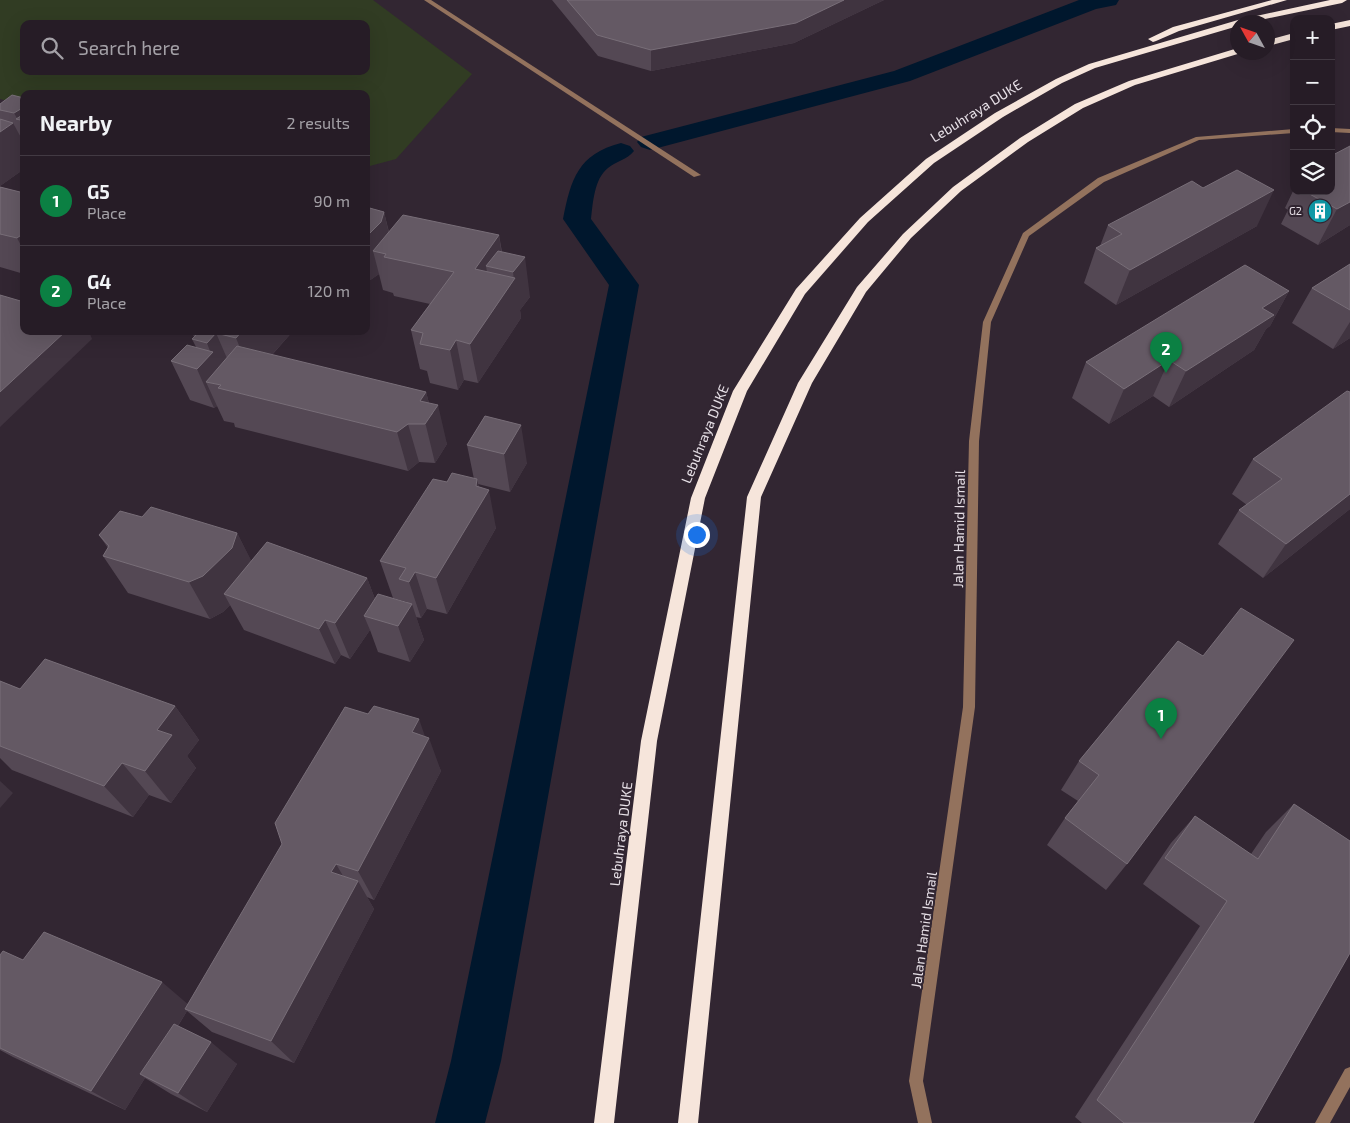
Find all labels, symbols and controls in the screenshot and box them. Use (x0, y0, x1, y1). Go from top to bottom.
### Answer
north arrow (1230, 15, 1275, 60)
map controls (1290, 15, 1335, 195)
button: + (1290, 15, 1335, 60)
search box (20, 20, 370, 75)
icon: search (38, 34, 66, 62)
text: Search here (78, 36, 180, 59)
button: − (1290, 60, 1335, 105)
street label: Lebuhraya DUKE (927, 76, 1025, 146)
button: locate (1290, 105, 1335, 150)
text: Nearby (40, 110, 112, 135)
text: 2 results (287, 113, 350, 132)
button: layers (1290, 150, 1335, 195)
text: G5 (87, 180, 110, 203)
text: 1 (53, 191, 59, 210)
text: 90 m (314, 191, 350, 210)
building icon: G2 (1307, 198, 1333, 224)
text: Place (87, 203, 126, 222)
place label: G2 (1289, 204, 1302, 217)
text: G4 (87, 270, 111, 293)
text: 2 (51, 281, 61, 300)
text: 120 m (307, 281, 350, 300)
text: Place (87, 293, 126, 312)
pin: 2 (1150, 332, 1182, 373)
street label: Lebuhraya DUKE (677, 382, 732, 486)
street label: Jalan Hamid Ismail (949, 469, 968, 588)
your location (684, 522, 710, 548)
pin: 1 (1145, 698, 1177, 739)
street label: Lebuhraya DUKE (606, 781, 635, 887)
street label: Jalan Hamid Ismail (907, 870, 940, 989)

